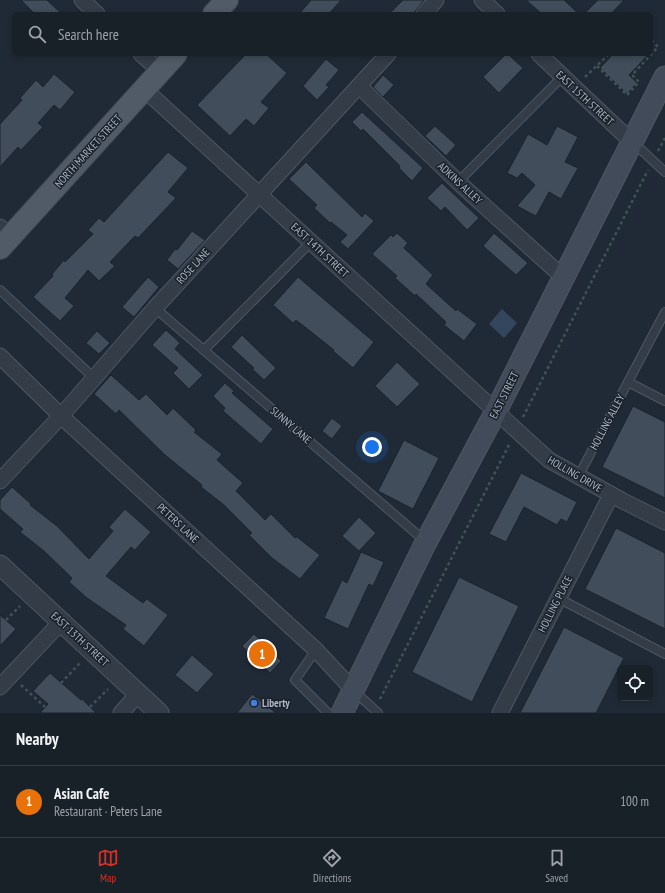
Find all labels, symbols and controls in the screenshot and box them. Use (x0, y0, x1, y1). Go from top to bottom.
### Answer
search box (12, 12, 653, 56)
icon: search (26, 23, 48, 45)
text: Search here (58, 25, 119, 44)
street label: EAST 15TH STREET (553, 68, 617, 128)
street label: NORTH MARKET STREET (51, 111, 125, 190)
street label: ADKINS ALLEY (435, 159, 485, 207)
street label: EAST 14TH STREET (288, 220, 352, 280)
street label: ROSE LANE (173, 245, 213, 287)
street label: EAST STREET (486, 369, 522, 421)
street label: HOLLING ALLEY (586, 392, 628, 452)
street label: SUNNY LANE (268, 403, 315, 447)
your location (362, 437, 382, 457)
street label: HOLLING DRIVE (545, 453, 605, 495)
street label: PETERS LANE (154, 500, 202, 546)
street label: HOLLING PLACE (535, 573, 575, 635)
street label: EAST 13TH STREET (48, 609, 112, 669)
pin: 1 (249, 639, 275, 669)
map controls (617, 665, 653, 701)
button: locate (617, 665, 653, 701)
place label: Liberty (262, 696, 290, 710)
marker: Liberty (249, 698, 259, 708)
text: Nearby (16, 728, 59, 750)
text: Asian Cafe (54, 784, 109, 803)
text: 1 (26, 793, 32, 810)
text: 100 m (620, 793, 649, 810)
text: Restaurant · Peters Lane (54, 803, 162, 820)
tab: Map (97, 847, 119, 885)
tab: Directions (313, 847, 351, 885)
tab: Saved (545, 847, 568, 885)

